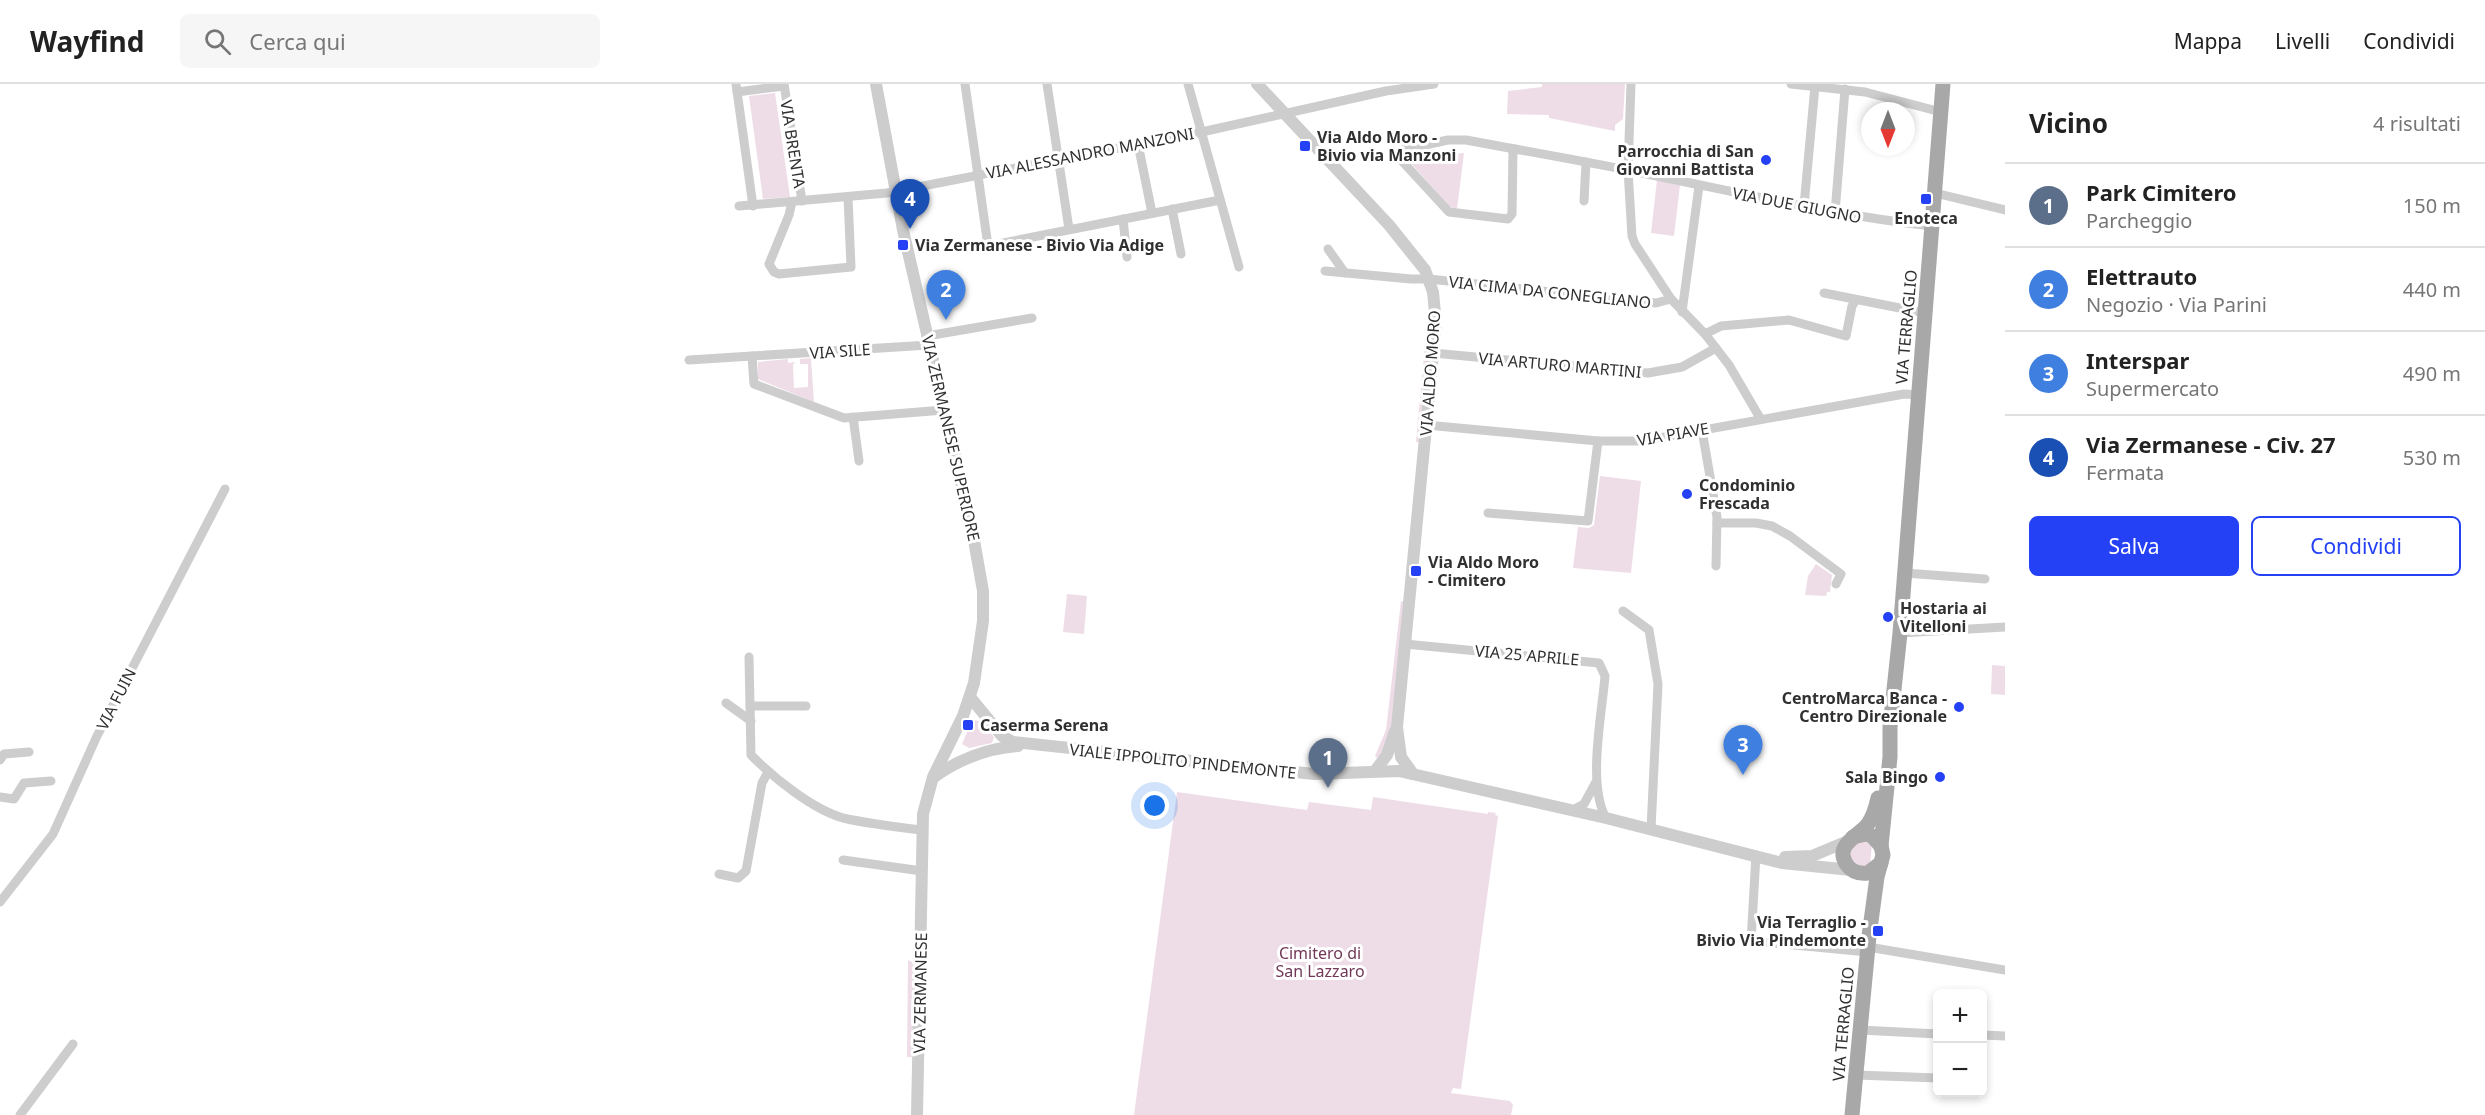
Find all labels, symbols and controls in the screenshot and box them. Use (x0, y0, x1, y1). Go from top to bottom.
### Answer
search box (180, 14, 600, 68)
text: Wayfind (30, 22, 144, 60)
icon: search (201, 25, 234, 58)
text: Cerca qui (249, 26, 346, 56)
text: Mappa (2174, 27, 2242, 55)
text: Livelli (2275, 27, 2330, 55)
text: Condividi (2363, 27, 2455, 55)
street label: VIA BRENTA (775, 98, 811, 190)
north arrow (1861, 102, 1915, 156)
text: Vicino (2029, 105, 2108, 141)
text: 4 risultati (2373, 110, 2461, 137)
street label: VIA ALESSANDRO MANZONI (984, 122, 1196, 184)
place label: Via Aldo Moro - Bivio via Manzoni (1317, 126, 1456, 166)
marker: Via Aldo Moro - Bivio via Manzoni (1298, 139, 1312, 153)
place label: Parrocchia di San Giovanni Battista (1616, 140, 1754, 180)
marker: Parrocchia di San Giovanni Battista (1759, 153, 1773, 167)
text: Park Cimitero (2086, 177, 2237, 207)
pin: 4 (890, 180, 930, 229)
street label: VIA DUE GIUGNO (1731, 182, 1863, 228)
marker: Enoteca (1919, 192, 1933, 206)
text: 1 (2043, 192, 2054, 219)
text: 150 m (2403, 192, 2461, 219)
place label: Enoteca (1894, 207, 1958, 229)
text: Parcheggio (2086, 207, 2192, 234)
place label: Via Zermanese - Bivio Via Adige (915, 234, 1164, 256)
marker: Via Zermanese - Bivio Via Adige (896, 238, 910, 252)
text: Elettrauto (2086, 261, 2197, 291)
street label: VIA TERRAGLIO (1890, 269, 1922, 385)
pin: 2 (926, 270, 966, 320)
street label: VIA CIMA DA CONEGLIANO (1448, 270, 1652, 314)
text: 2 (2043, 276, 2054, 303)
text: 440 m (2403, 276, 2461, 303)
text: Negozio · Via Parini (2086, 291, 2267, 318)
street label: VIA ALDO MORO (1415, 309, 1445, 437)
street label: VIA ZERMANESE SUPERIORE (917, 333, 985, 543)
street label: VIA SILE (809, 338, 871, 364)
text: Interspar (2086, 345, 2189, 375)
street label: VIA ARTURO MARTINI (1478, 347, 1642, 383)
text: 3 (2043, 360, 2054, 387)
text: 490 m (2403, 360, 2461, 387)
text: Supermercato (2086, 375, 2219, 402)
street label: VIA PIAVE (1635, 417, 1711, 451)
text: Via Zermanese - Civ. 27 (2086, 429, 2336, 459)
text: 4 (2043, 444, 2054, 471)
text: 530 m (2403, 444, 2461, 471)
text: Fermata (2086, 459, 2164, 486)
place label: Condominio Frescada (1699, 474, 1795, 514)
marker: Condominio Frescada (1680, 487, 1694, 501)
button: Salva (2029, 516, 2239, 576)
button: Condividi (2251, 516, 2461, 576)
place label: Via Aldo Moro - Cimitero (1428, 551, 1539, 591)
marker: Via Aldo Moro - Cimitero (1409, 564, 1423, 578)
place label: Hostaria ai Vitelloni (1900, 597, 1987, 637)
marker: Hostaria ai Vitelloni (1881, 610, 1895, 624)
street label: VIA 25 APRILE (1474, 639, 1580, 671)
street label: VIA FUIN (91, 664, 141, 734)
place label: CentroMarca Banca - Centro Direzionale (1782, 687, 1947, 727)
marker: CentroMarca Banca - Centro Direzionale (1952, 700, 1966, 714)
place label: Caserma Serena (980, 714, 1109, 736)
marker: Caserma Serena (961, 718, 975, 732)
pin: 3 (1724, 726, 1762, 775)
street label: VIALE IPPOLITO PINDEMONTE (1069, 738, 1297, 784)
pin: 1 (1308, 738, 1348, 788)
place label: Sala Bingo (1845, 766, 1928, 788)
marker: Sala Bingo (1933, 770, 1947, 784)
your location (1140, 791, 1169, 820)
place label: Via Terraglio - Bivio Via Pindemonte (1696, 911, 1866, 951)
marker: Via Terraglio - Bivio Via Pindemonte (1871, 924, 1885, 938)
street label: VIA ZERMANESE (908, 932, 932, 1054)
park label: Cimitero di San Lazzaro (1275, 942, 1365, 982)
street label: VIA TERRAGLIO (1827, 966, 1859, 1082)
map controls (1933, 989, 1987, 1097)
button: + (1933, 989, 1987, 1043)
button: − (1933, 1043, 1987, 1097)

